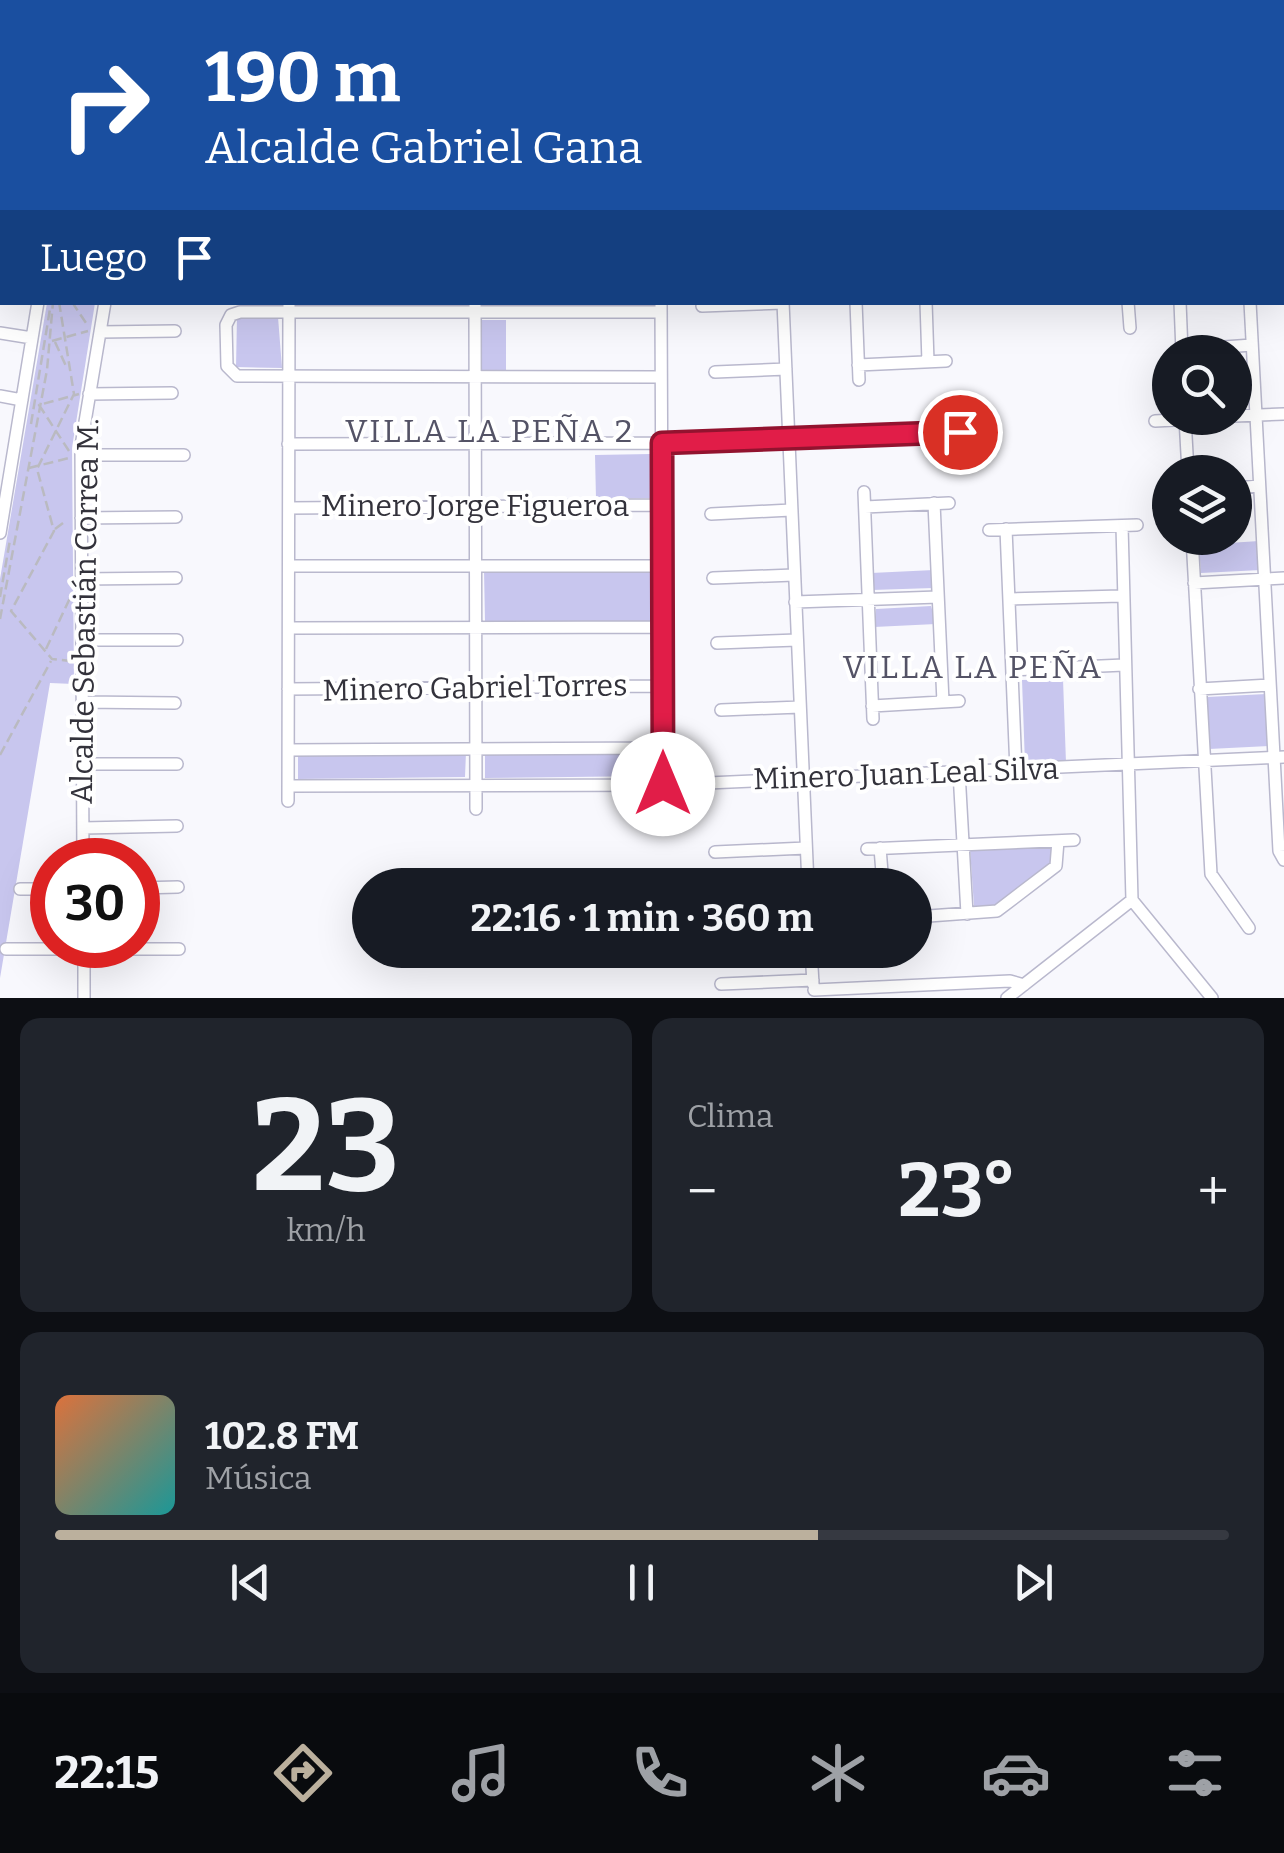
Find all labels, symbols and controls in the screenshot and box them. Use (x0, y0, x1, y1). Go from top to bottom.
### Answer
text: 190 m (205, 36, 400, 120)
icon: right (40, 40, 170, 170)
text: Alcalde Gabriel Gana (205, 121, 642, 175)
icon: arrive (167, 230, 222, 285)
text: Luego (40, 235, 147, 281)
map controls (1152, 335, 1252, 555)
button: search (1152, 335, 1252, 435)
pin (918, 390, 1003, 475)
icon: arrive (933, 405, 988, 460)
district label: VILLA LA PEÑA 2 (345, 412, 635, 450)
street label: Alcalde Sebastián Correa M. (64, 418, 106, 804)
button: layers (1152, 455, 1252, 555)
street label: Minero Jorge Figueroa (321, 488, 629, 524)
district label: VILLA LA PEÑA (843, 648, 1103, 686)
street label: Minero Gabriel Torres (322, 667, 628, 709)
position arrow (611, 732, 715, 836)
street label: Minero Juan Leal Silva (753, 751, 1059, 797)
speed limit sign: 30 (30, 838, 160, 968)
text: 22:16 · 1 min · 360 m (470, 895, 814, 941)
text: 23 (252, 1068, 400, 1224)
text: Clima (687, 1097, 774, 1135)
text: 23° (898, 1146, 1017, 1236)
text: − (687, 1159, 717, 1225)
text: + (1198, 1159, 1229, 1225)
text: km/h (286, 1211, 366, 1249)
text: 102.8 FM (205, 1413, 359, 1459)
text: Música (205, 1459, 312, 1497)
icon: previous (223, 1555, 278, 1610)
icon: pause (614, 1555, 669, 1610)
icon: next (1006, 1555, 1061, 1610)
icon: directions (268, 1738, 338, 1808)
icon: music (446, 1738, 516, 1808)
icon: phone (625, 1738, 695, 1808)
icon: climate (803, 1738, 873, 1808)
icon: car (981, 1738, 1051, 1808)
icon: filters (1160, 1738, 1230, 1808)
text: 22:15 (54, 1746, 159, 1800)

